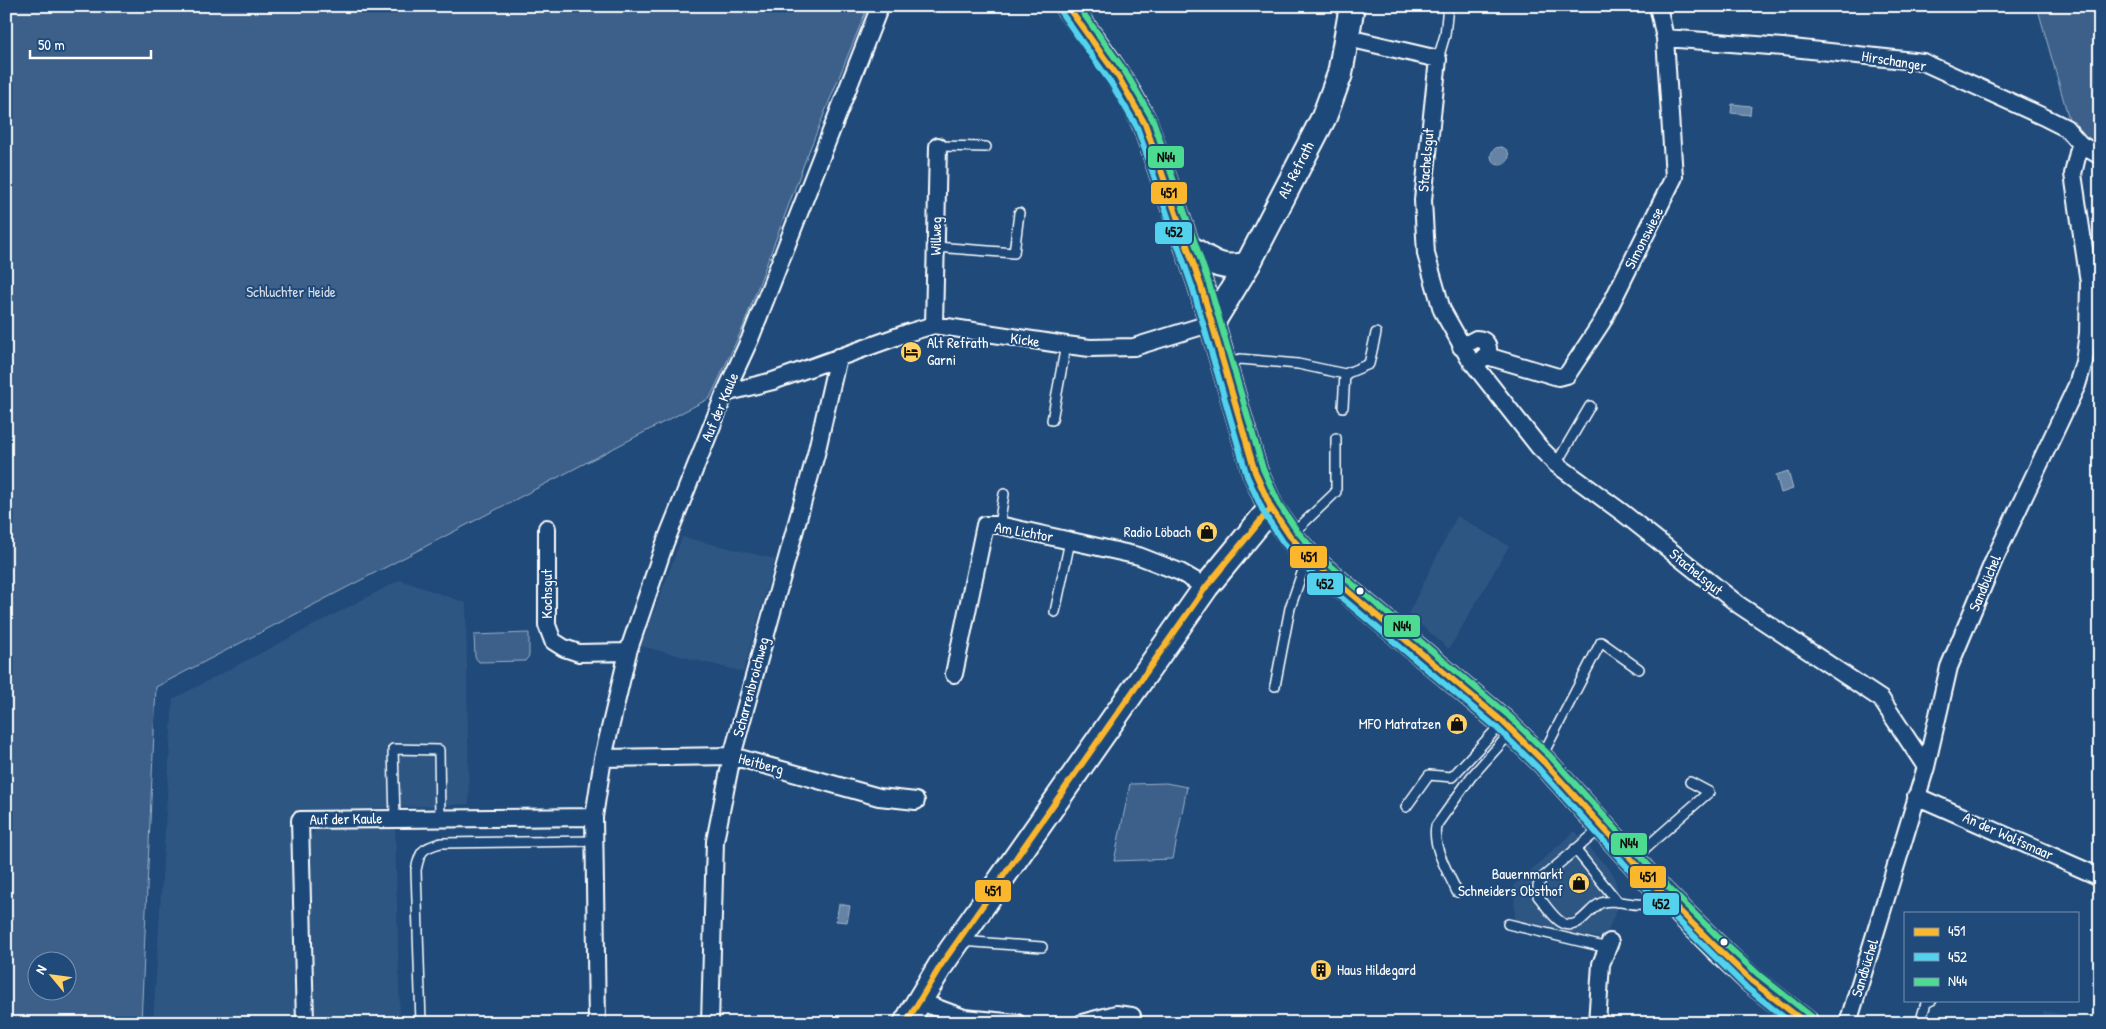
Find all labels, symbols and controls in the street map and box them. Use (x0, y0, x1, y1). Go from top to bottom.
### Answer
scale bar (30, 28, 151, 60)
text: 50 m (38, 34, 65, 55)
street label: Hirschanger (1860, 45, 1928, 76)
street label: Stachelsgut (1412, 127, 1439, 193)
street label: Alt Refrath (1272, 138, 1319, 202)
line badge: N44 (1147, 145, 1185, 169)
text: N44 (1157, 147, 1176, 166)
line badge: 451 (1150, 181, 1188, 205)
text: 451 (1161, 183, 1177, 202)
street label: Simonswiese (1619, 203, 1668, 272)
street label: Willweg (925, 216, 946, 255)
line badge: 452 (1154, 221, 1193, 245)
text: 452 (1165, 222, 1183, 241)
park label: Schluchter Heide (246, 281, 336, 302)
street label: Kicke (1009, 327, 1041, 352)
place label: Alt Refrath Garni (927, 332, 988, 370)
hotel icon: Alt Refrath Garni (899, 340, 923, 364)
street label: Auf der Kaule (696, 369, 743, 444)
street label: Am Lichtor (993, 516, 1055, 547)
shop icon: Radio Löbach (1195, 520, 1219, 544)
place label: Radio Löbach (1124, 521, 1191, 542)
street label: Stachelsgut (1665, 543, 1728, 600)
line badge: 451 (1289, 545, 1328, 569)
text: 451 (1301, 547, 1317, 566)
street label: Sandbüchel (1963, 551, 2006, 614)
street label: Kochsgut (536, 568, 557, 619)
line badge: 452 (1306, 572, 1344, 596)
text: 452 (1316, 574, 1334, 593)
unlabelled marker (1355, 586, 1365, 596)
line badge: N44 (1383, 614, 1421, 638)
text: N44 (1393, 616, 1412, 635)
street label: Scharrenbroichweg (727, 634, 774, 739)
shop icon: MFO Matratzen (1445, 712, 1469, 736)
place label: MFO Matratzen (1359, 713, 1441, 734)
street label: Heitberg (736, 747, 786, 780)
street label: An der Wolfsmaar (1960, 806, 2057, 865)
street label: Auf der Kaule (309, 807, 383, 830)
line badge: N44 (1610, 832, 1648, 856)
text: N44 (1620, 833, 1639, 852)
place label: Bauernmarkt Schneiders Obsthof (1458, 863, 1564, 901)
line badge: 451 (1629, 865, 1667, 889)
text: 451 (1640, 867, 1656, 886)
shop icon: Bauernmarkt Schneiders Obsthof (1567, 871, 1591, 895)
line badge: 451 (974, 879, 1012, 903)
text: 451 (985, 881, 1001, 900)
line badge: 452 (1642, 892, 1680, 916)
text: 452 (1652, 894, 1670, 913)
legend (1904, 912, 2078, 1002)
text: 451 (1948, 920, 1965, 941)
street label: Sandbüchel (1846, 936, 1883, 999)
unlabelled marker (1719, 937, 1729, 947)
text: 452 (1948, 946, 1967, 967)
north arrow (28, 952, 78, 1002)
building icon: Haus Hildegard (1309, 958, 1333, 982)
place label: Haus Hildegard (1337, 959, 1416, 980)
text: N (30, 961, 51, 977)
text: N44 (1948, 970, 1968, 991)

